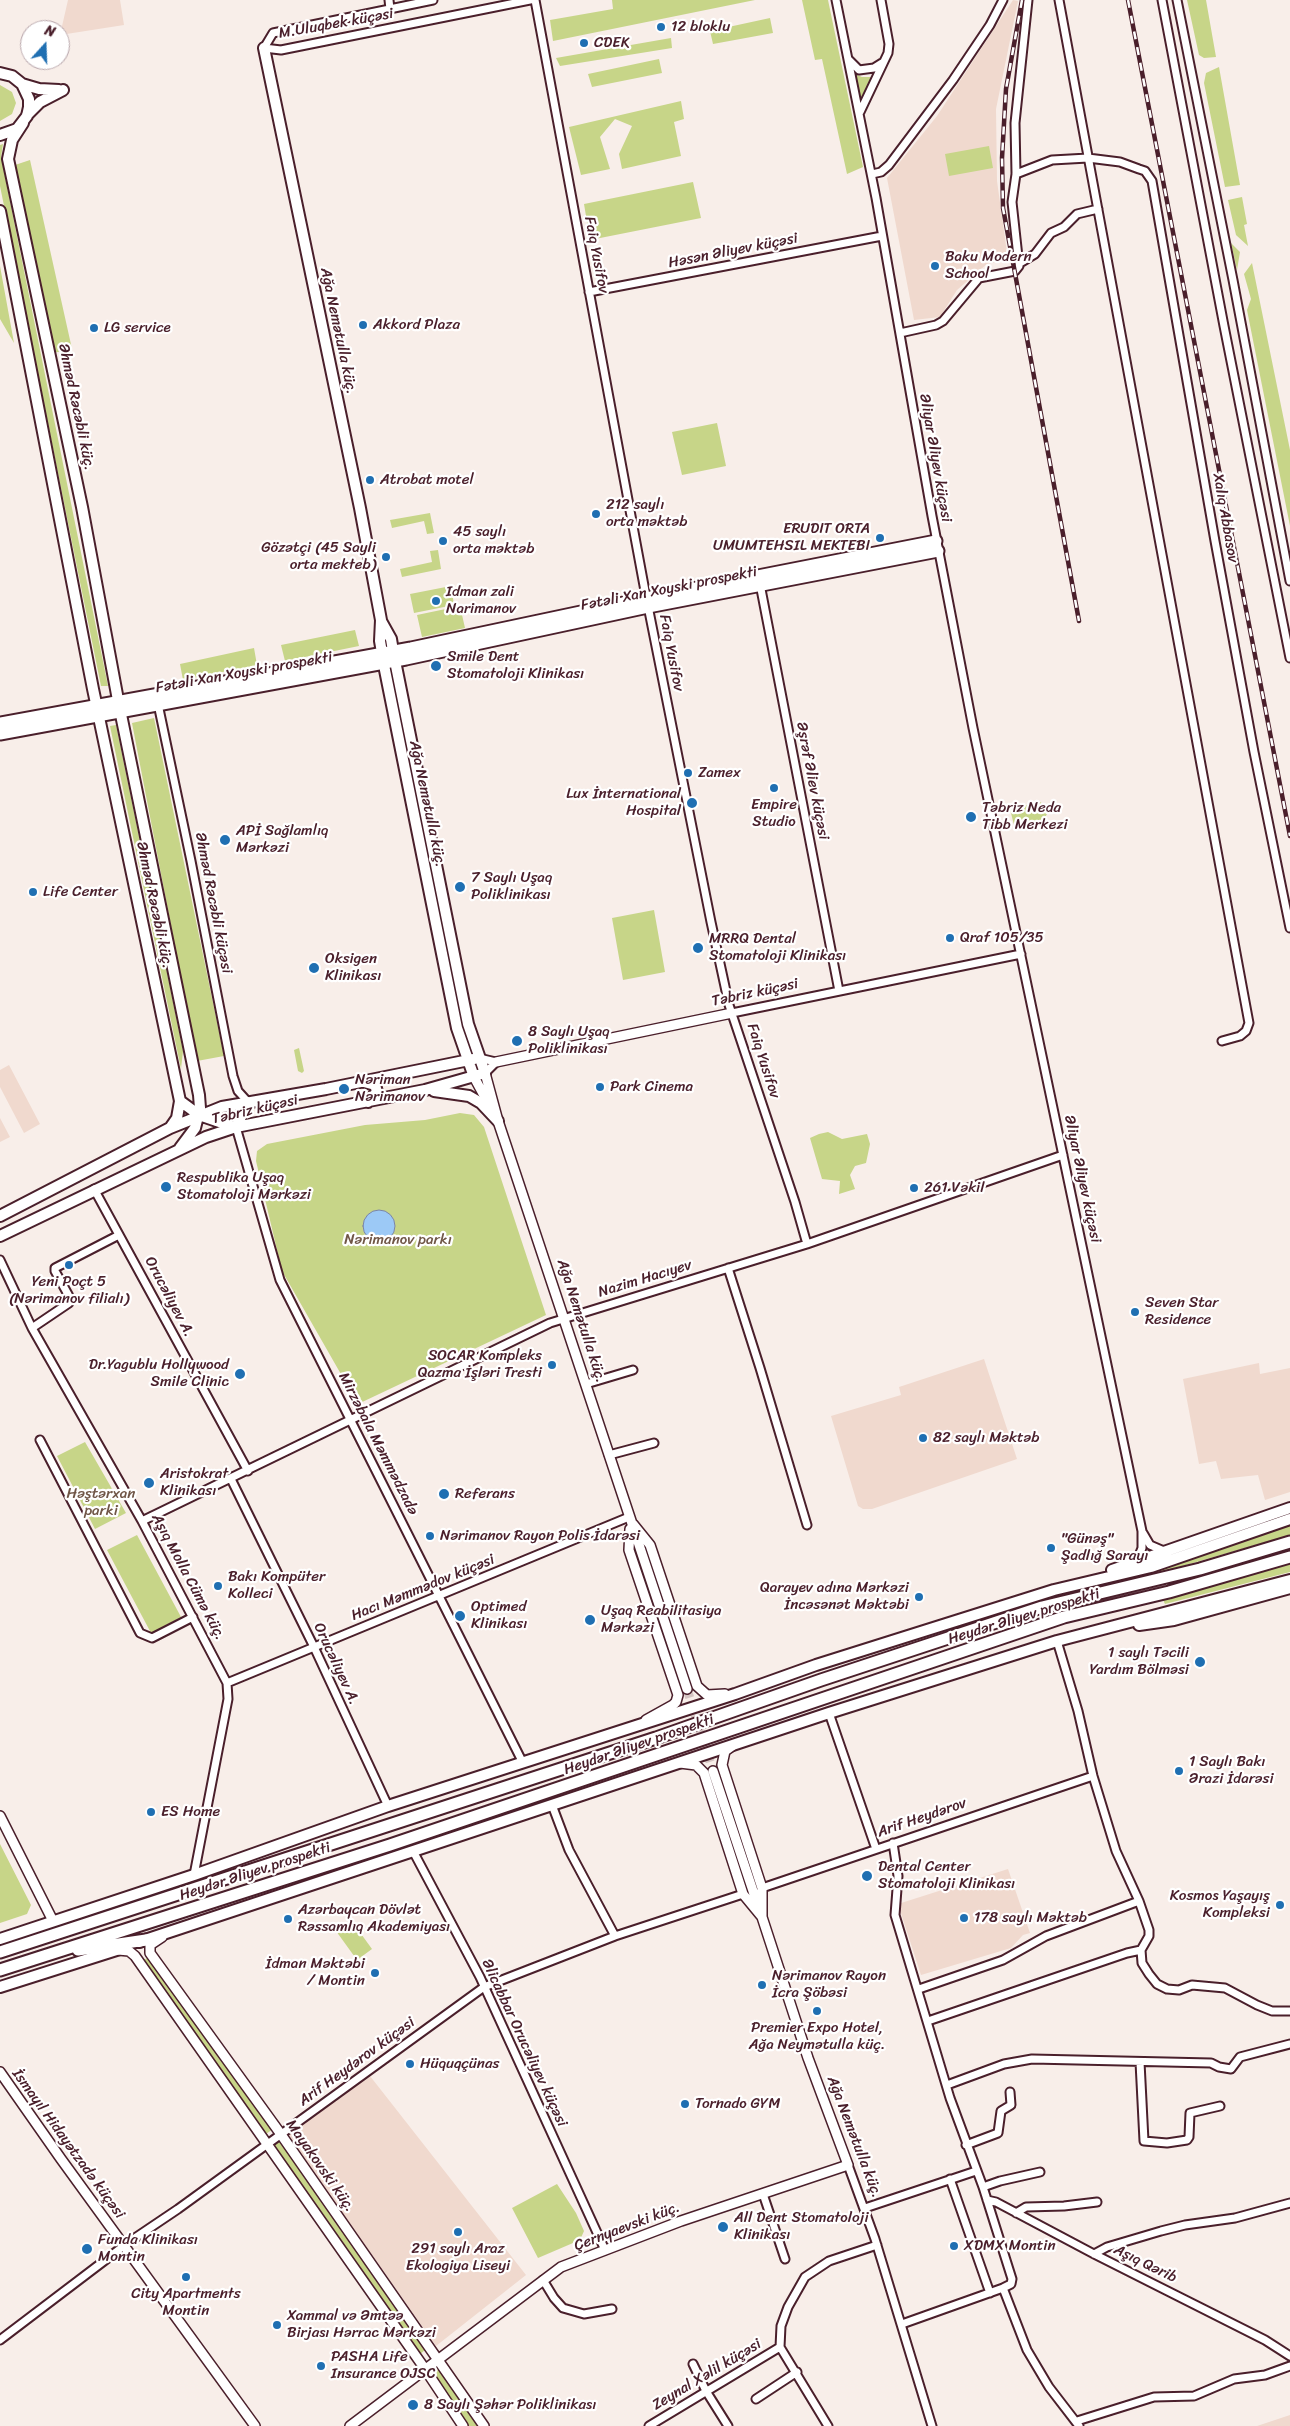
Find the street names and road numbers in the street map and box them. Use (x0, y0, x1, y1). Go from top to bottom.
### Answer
street label: M.Uluqbek küçəsi (277, 5, 395, 43)
street label: Faiq Yusifov (580, 215, 612, 295)
street label: Həsən Əliyev küçəsi (667, 230, 799, 272)
street label: Ağa Nemətulla küç. (316, 266, 360, 396)
street label: Əhməd Rəcəbli küç. (54, 342, 98, 472)
street label: Əliyar Əliyev küçəsi (915, 393, 955, 523)
street label: Xalıq Abbasov (1208, 472, 1242, 564)
street label: Fətəli Xan Xoyski prospekti (579, 563, 759, 615)
street label: Faiq Yusifov (655, 613, 687, 693)
street label: Fətəli Xan Xoyski prospekti (154, 649, 334, 697)
street label: Əşrəf Əliev küçəsi (792, 721, 832, 841)
street label: Ağa Nemətulla küç. (405, 739, 449, 869)
street label: Əhməd Rəcəbli küçəsi (191, 831, 235, 975)
street label: Əhməd Rəcəbli küç. (132, 840, 176, 970)
street label: Təbriz küçəsi (710, 975, 800, 1011)
street label: Faiq Yusifov (742, 1021, 784, 1101)
street label: Təbriz küçəsi (210, 1091, 300, 1129)
street label: Əliyar Əliyev küçəsi (1060, 1114, 1104, 1244)
street label: Orucəliyev A. (140, 1254, 198, 1340)
street label: Nazim Hacıyev (596, 1256, 694, 1302)
street label: Ağa Nemətulla küç. (553, 1257, 609, 1385)
street label: Mirzəbala Məmmədzadə (334, 1370, 422, 1518)
street label: Aşıq Molla Cümə küç. (147, 1511, 229, 1643)
street label: Hacı Məmmədov küçəsi (349, 1551, 497, 1625)
street label: Heydər Əliyev prospekti (946, 1585, 1102, 1649)
street label: Orucəliyev A. (309, 1620, 363, 1708)
street label: Heydər Əliyev prospekti (562, 1711, 716, 1779)
street label: Arif Heydərov (875, 1794, 969, 1842)
street label: Heydər Əliyev prospekti (177, 1839, 333, 1905)
street label: Əlicabbar Orucəliyev küçəsi (477, 1956, 571, 2130)
street label: Arif Heydərov küçəsi (295, 2014, 419, 2110)
street label: İsmayıl Hidayətzadə küçəsi (8, 2066, 128, 2222)
street label: Ağa Nemətulla küç. (823, 2074, 885, 2200)
street label: Mayakovski küç. (282, 2116, 358, 2216)
street label: Çernyaevski küç. (572, 2199, 682, 2255)
street label: Aşıq Qərib (1111, 2241, 1179, 2287)
street label: Zeynal Xəlil küçəsi (649, 2335, 765, 2415)

